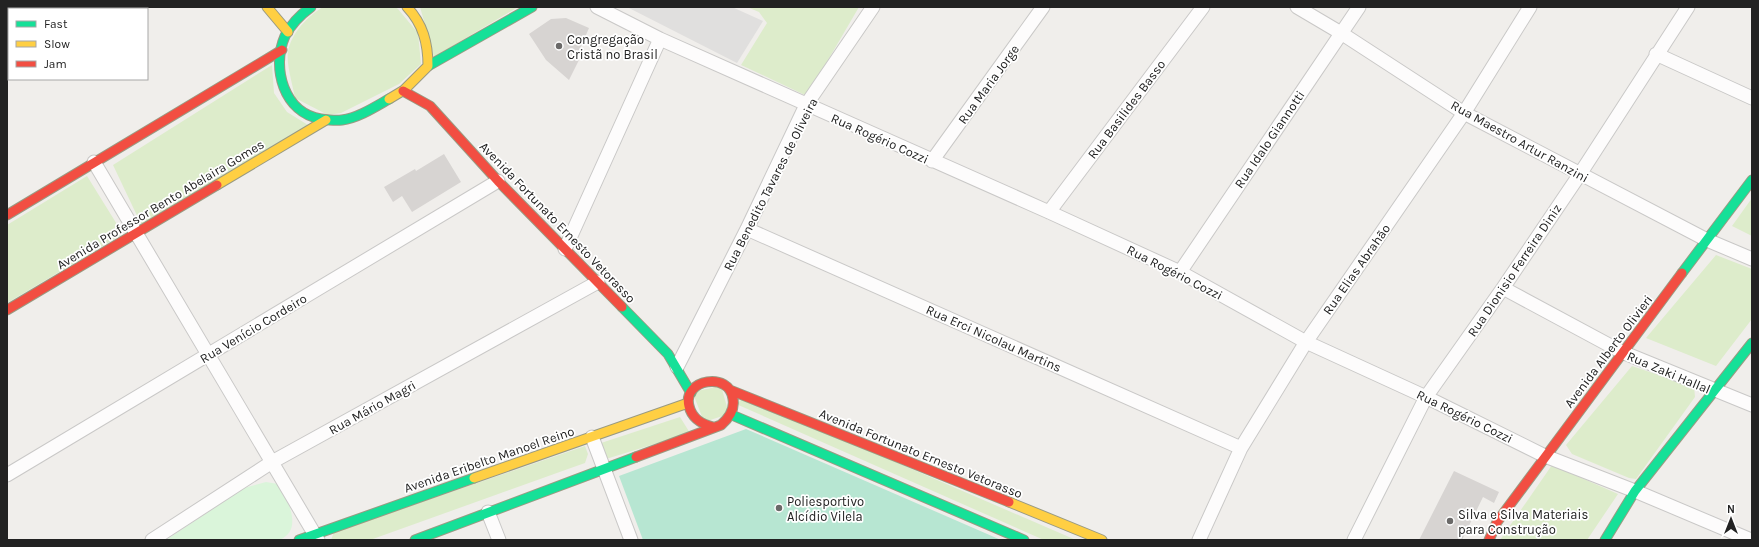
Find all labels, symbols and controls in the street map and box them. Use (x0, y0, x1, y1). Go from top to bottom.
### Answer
legend (8, 8, 148, 80)
text: Fast (44, 17, 68, 31)
place label: Congregação Cristã no Brasil (567, 32, 658, 62)
text: Slow (44, 37, 70, 51)
marker: Congregação Cristã no Brasil (554, 41, 564, 51)
street label: Rua Maria Jorge (955, 42, 1022, 127)
text: Jam (44, 57, 67, 71)
street label: Rua Basilides Basso (1084, 57, 1168, 162)
street label: Rua Idalo Giannotti (1231, 88, 1308, 191)
street label: Rua Benedito Tavares de Oliveira (720, 95, 821, 273)
street label: Rua Maestro Artur Ranzini (1448, 97, 1591, 186)
street label: Rua Rogério Cozzi (829, 110, 931, 167)
street label: Avenida Professor Bento Abelaira Gomes (54, 136, 267, 272)
street label: Avenida Fortunato Ernesto Vetorasso (477, 139, 639, 306)
street label: Rua Dionisio Ferreira Diniz (1464, 201, 1564, 339)
street label: Rua Elias Abrahão (1320, 221, 1393, 317)
street label: Rua Rogério Cozzi (1124, 242, 1225, 303)
street label: Rua Venício Cordeiro (197, 291, 309, 366)
street label: Avenida Alberto Olivieri (1561, 292, 1656, 410)
street label: Rua Erci Nicolau Martins (924, 302, 1064, 375)
street label: Rua Zaki Hallal (1625, 348, 1713, 397)
street label: Rua Mário Magri (326, 377, 418, 438)
street label: Rua Rogério Cozzi (1414, 387, 1515, 446)
street label: Avenida Fortunato Ernesto Vetorasso (817, 406, 1025, 501)
street label: Avenida Eribelto Manoel Reino (402, 423, 576, 496)
place label: Poliesportivo Alcídio Vilela (787, 494, 864, 524)
north arrow (1711, 499, 1751, 539)
marker: Poliesportivo Alcídio Vilela (774, 503, 784, 513)
text: N (1727, 503, 1735, 516)
place label: Silva e Silva Materiais para Construção (1458, 507, 1588, 537)
marker: Silva e Silva Materiais para Construção (1445, 516, 1455, 526)

